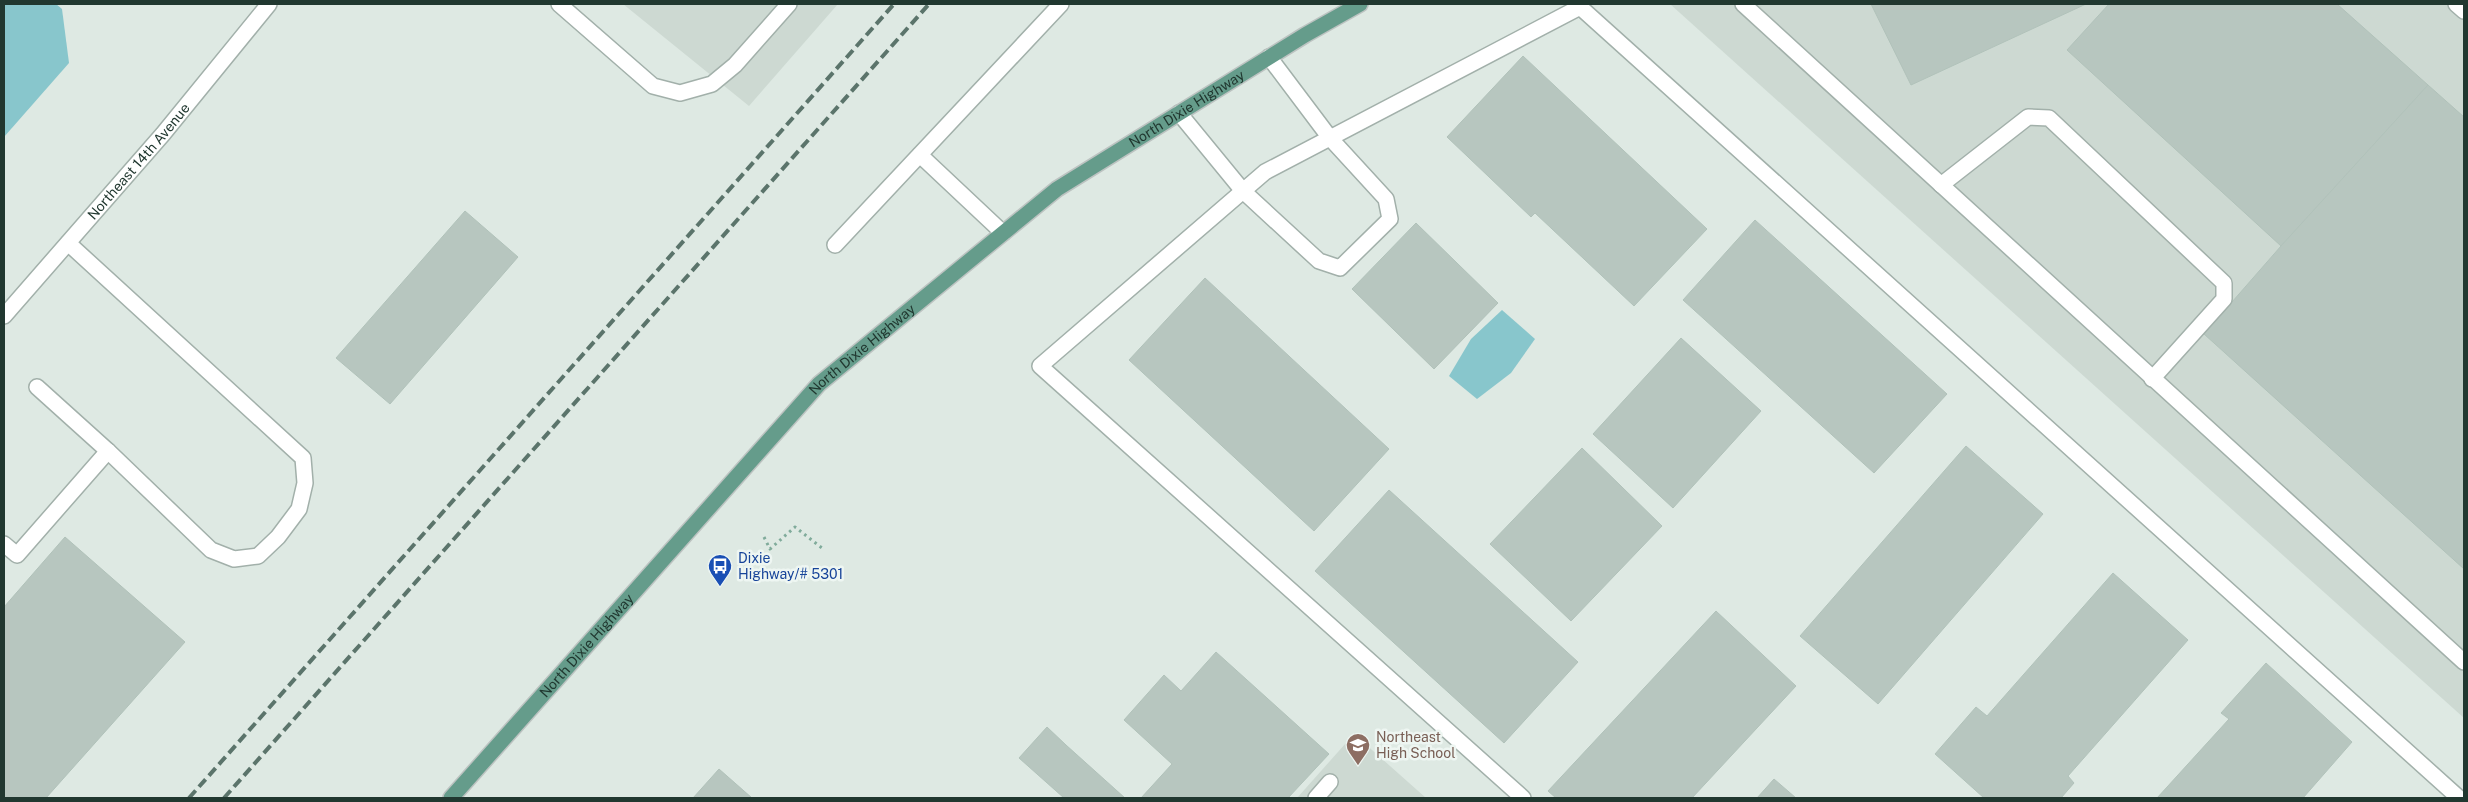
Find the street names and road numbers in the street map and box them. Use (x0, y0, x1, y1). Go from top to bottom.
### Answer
street label: North Dixie Highway (1126, 66, 1248, 150)
street label: Northeast 14th Avenue (84, 100, 193, 223)
street label: North Dixie Highway (805, 300, 918, 398)
street label: North Dixie Highway (536, 590, 637, 701)

